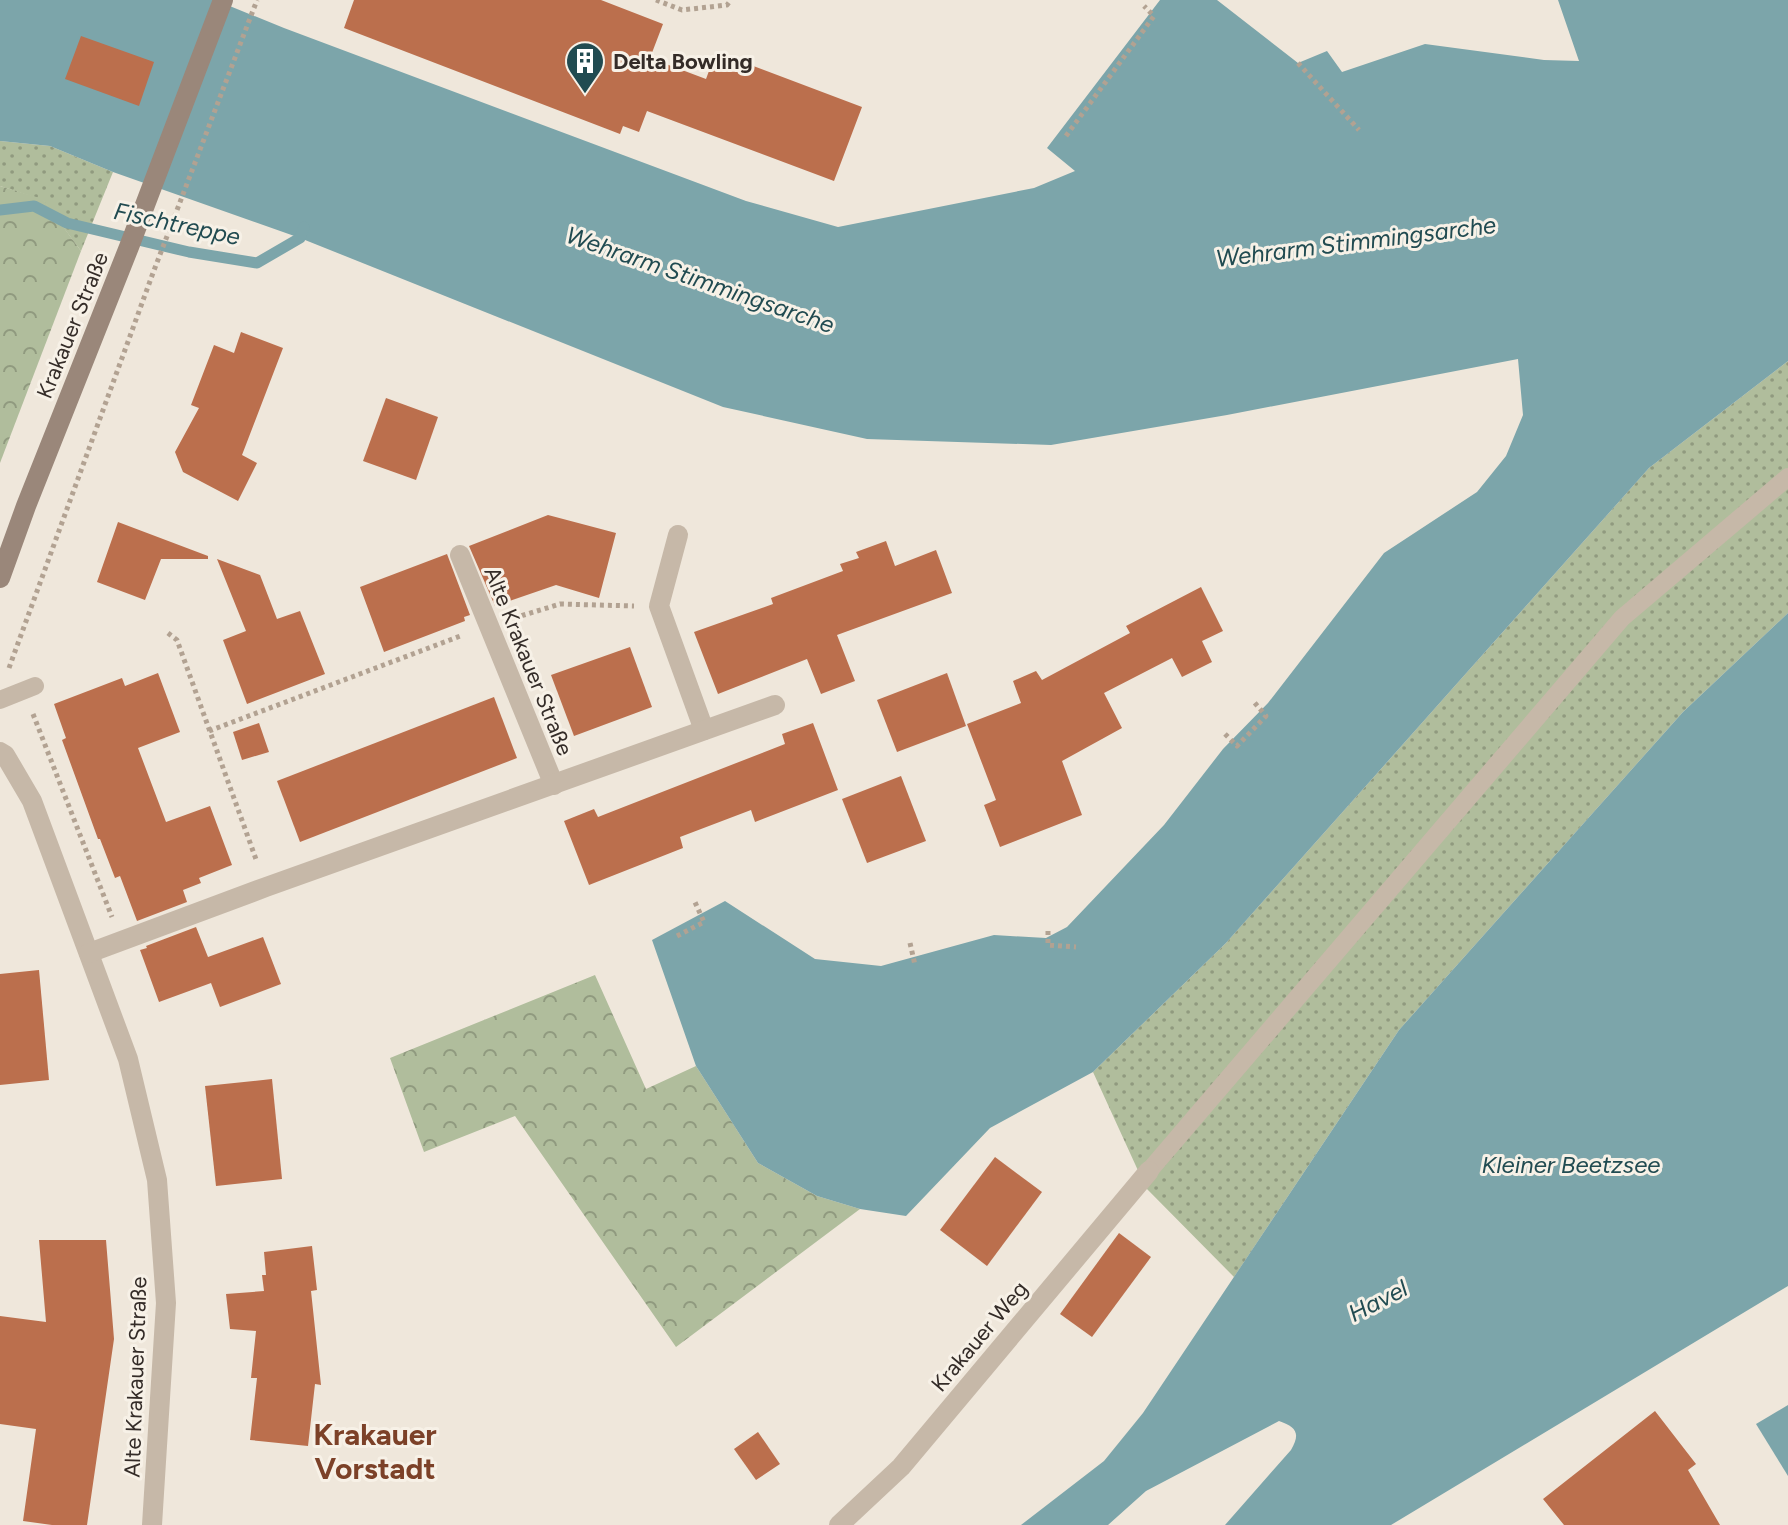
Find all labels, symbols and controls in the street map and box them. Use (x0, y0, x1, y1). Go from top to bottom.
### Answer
building icon: Delta Bowling (564, 40, 606, 95)
place label: Delta Bowling (613, 48, 753, 75)
water label: Fischtreppe (111, 196, 243, 251)
water label: Wehrarm Stimmingsarche (1214, 210, 1498, 273)
water label: Wehrarm Stimmingsarche (562, 220, 838, 339)
street label: Krakauer Straße (31, 248, 114, 402)
street label: Alte Krakauer Straße (478, 563, 579, 760)
water label: Kleiner Beetzsee (1482, 1150, 1660, 1179)
water label: Havel (1343, 1273, 1413, 1328)
street label: Alte Krakauer Straße (118, 1276, 153, 1478)
street label: Krakauer Weg (925, 1276, 1033, 1397)
district label: Krakauer Vorstadt (313, 1416, 437, 1487)

